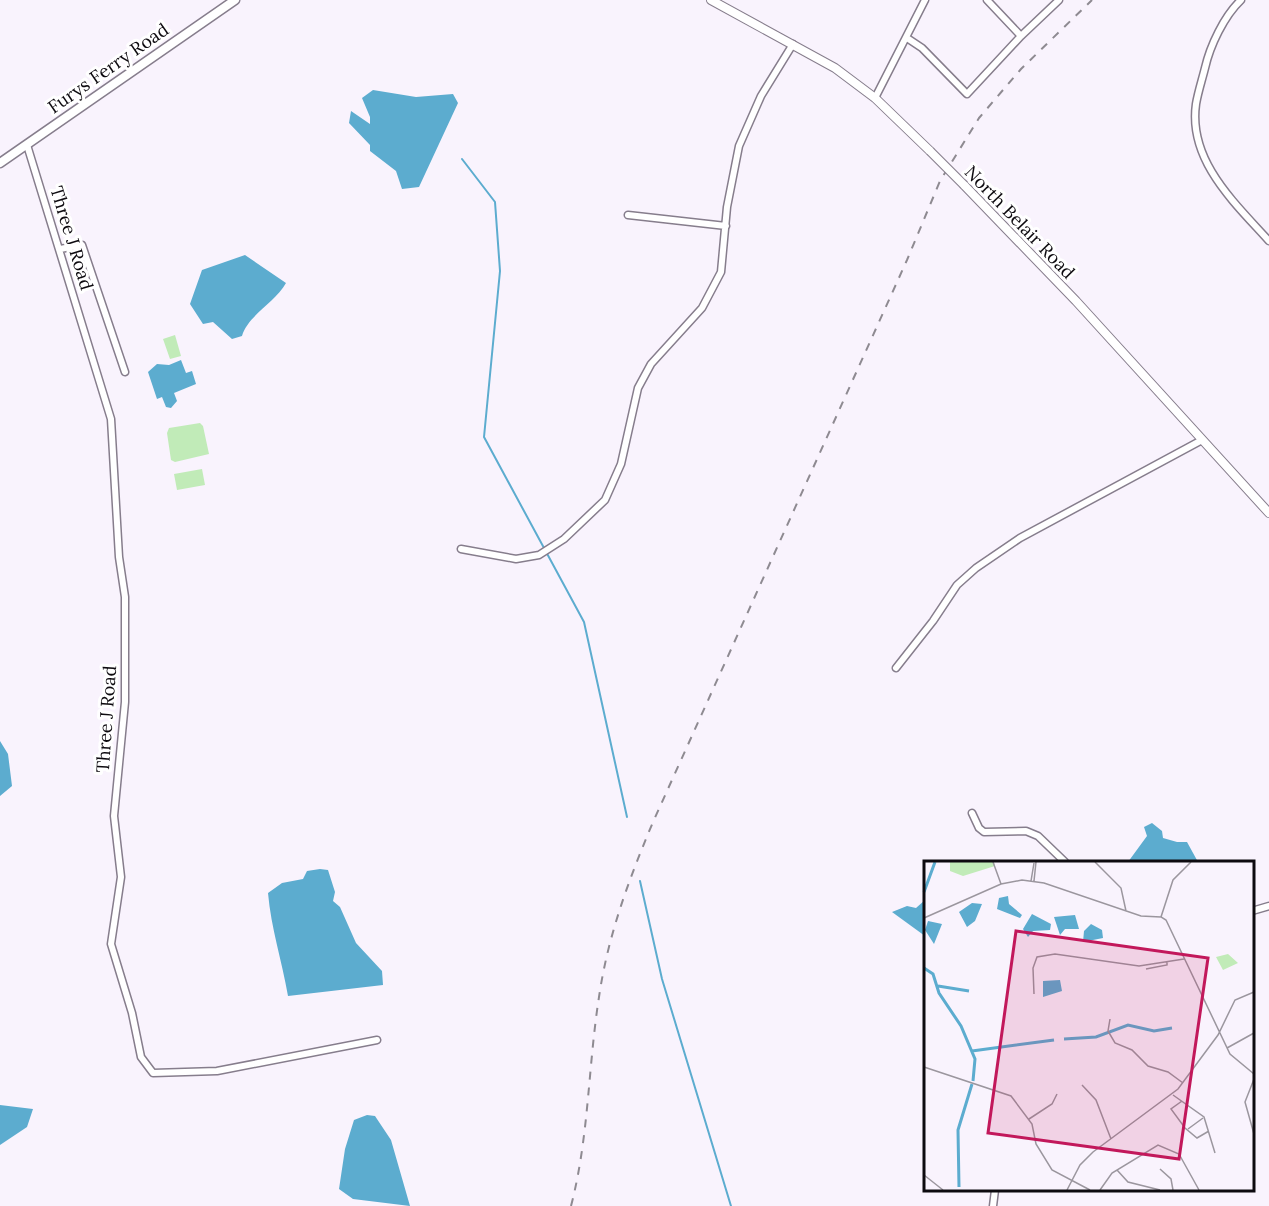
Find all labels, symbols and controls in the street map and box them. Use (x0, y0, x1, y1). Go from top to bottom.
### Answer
street label: Furys Ferry Road (43, 18, 173, 118)
street label: North Belair Road (960, 160, 1080, 284)
street label: Three J Road (45, 183, 99, 293)
street label: Three J Road (91, 664, 121, 773)
inset map (924, 861, 1254, 1191)

